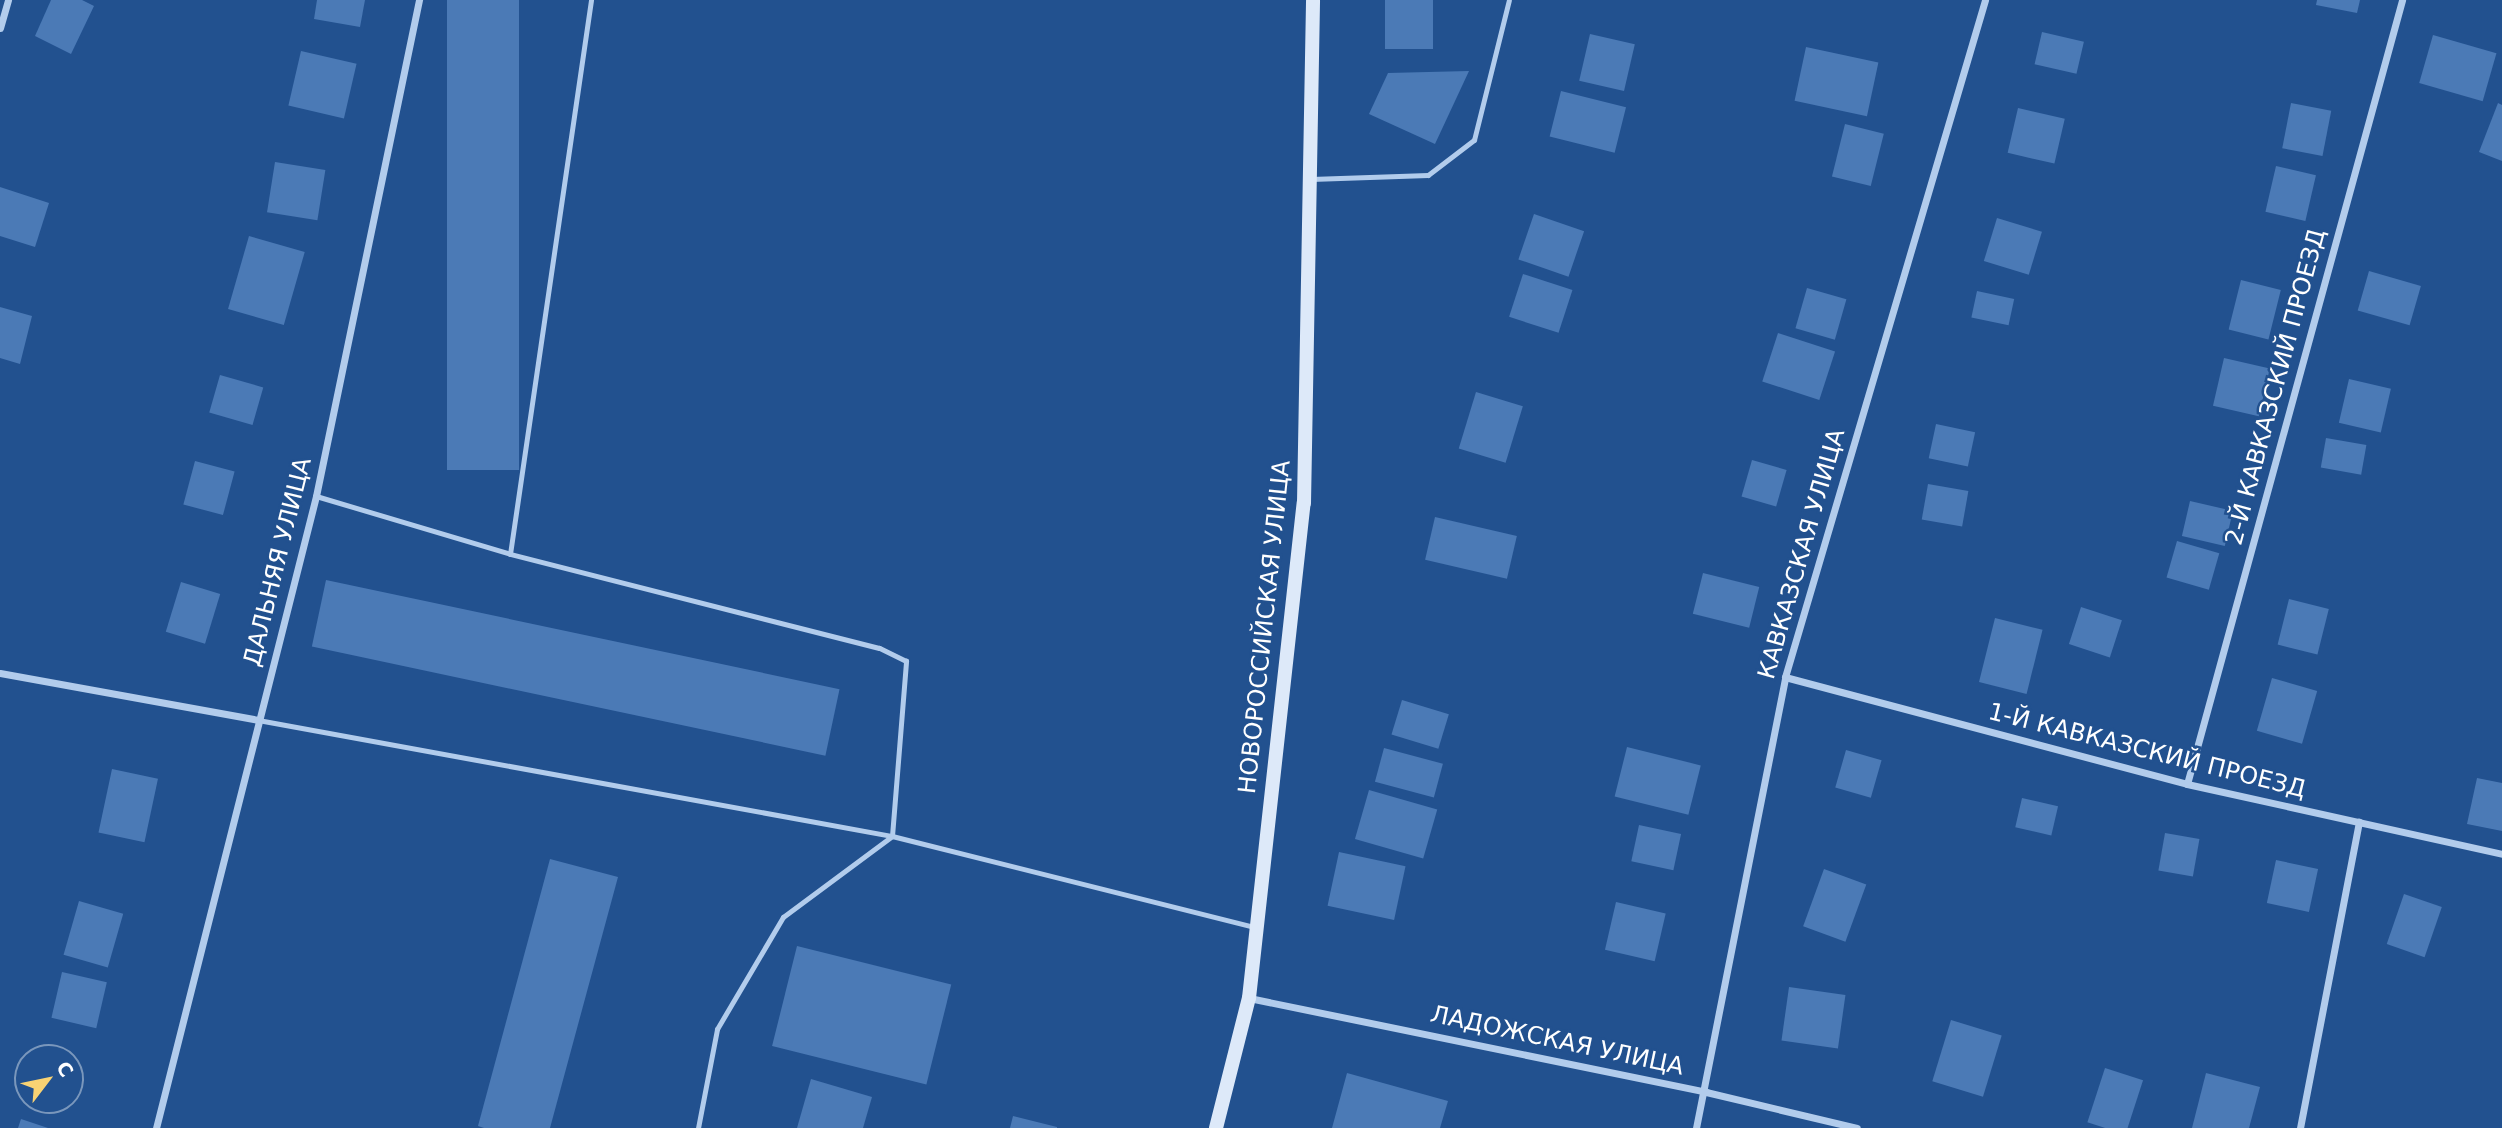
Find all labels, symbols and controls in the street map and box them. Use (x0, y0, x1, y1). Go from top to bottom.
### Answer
street label: 2-Й КАВКАЗСКИЙ ПРОЕЗД (2220, 226, 2332, 548)
street label: КАВКАЗСКАЯ УЛИЦА (1752, 426, 1852, 682)
street label: ДАЛЬНЯЯ УЛИЦА (238, 455, 318, 669)
street label: НОВОРОССИЙСКАЯ УЛИЦА (1233, 459, 1297, 795)
street label: 1-Й КАВКАЗСКИЙ ПРОЕЗД (1985, 698, 2309, 804)
street label: ЛАДОЖСКАЯ УЛИЦА (1428, 1000, 1686, 1082)
north arrow (14, 1044, 84, 1114)
text: С (52, 1057, 78, 1081)

